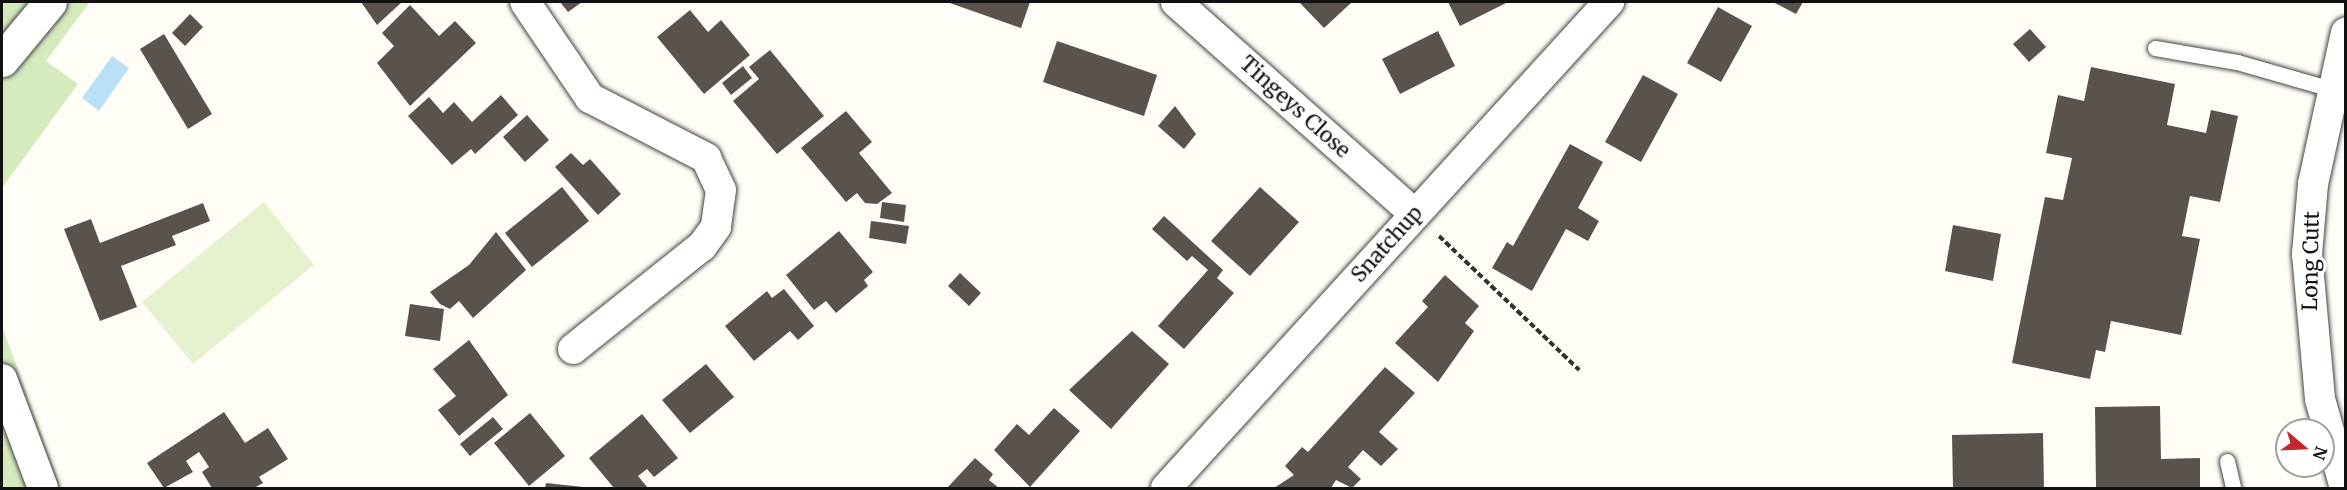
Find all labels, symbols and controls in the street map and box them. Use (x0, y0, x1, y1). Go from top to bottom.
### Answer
street label: Tingeys Close (1235, 51, 1355, 163)
street label: Snatchup (1346, 200, 1428, 288)
street label: Long Cutt (2298, 211, 2324, 311)
north arrow (2275, 418, 2335, 478)
text: N (2309, 444, 2332, 462)

